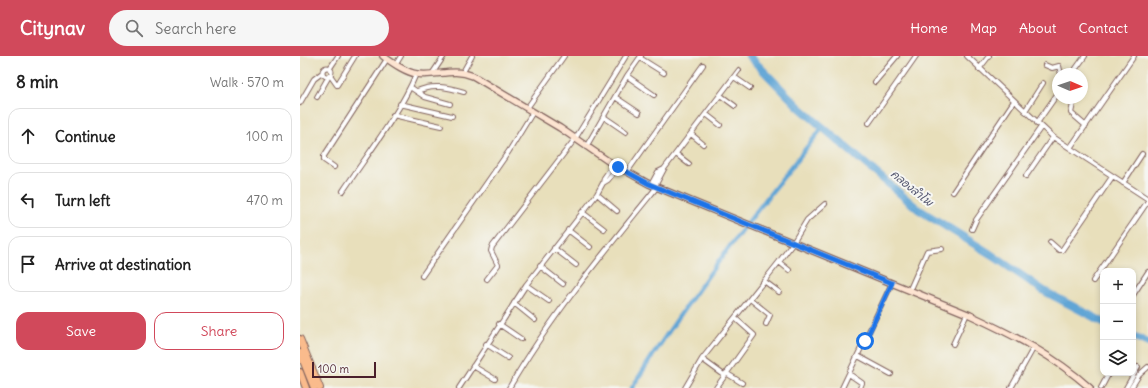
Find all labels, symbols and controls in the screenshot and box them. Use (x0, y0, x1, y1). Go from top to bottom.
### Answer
search box (109, 10, 389, 46)
text: Citynav (20, 16, 85, 40)
icon: search (123, 17, 145, 39)
text: Search here (155, 19, 236, 38)
text: Home (910, 19, 948, 37)
text: Map (970, 19, 997, 37)
text: About (1019, 19, 1057, 37)
text: Contact (1079, 19, 1128, 37)
north arrow (1052, 68, 1088, 104)
text: 8 min (16, 71, 58, 93)
text: Walk · 570 m (210, 74, 284, 91)
icon: ahead (17, 125, 39, 147)
text: Continue (55, 127, 116, 146)
text: 100 m (246, 128, 283, 145)
route end (609, 158, 627, 176)
water label: คลองลำโพ (888, 167, 937, 210)
icon: left (17, 189, 39, 211)
text: Turn left (55, 191, 110, 210)
text: 470 m (246, 192, 283, 209)
icon: arrive (17, 253, 39, 275)
text: Arrive at destination (55, 255, 191, 274)
map controls (1100, 268, 1136, 376)
button: + (1100, 268, 1136, 304)
button: − (1100, 304, 1136, 340)
button: Save (16, 312, 146, 350)
button: Share (154, 312, 284, 350)
route start (856, 332, 874, 350)
button: layers (1100, 340, 1136, 376)
scale bar (312, 360, 376, 379)
text: 100 m (318, 362, 349, 376)

